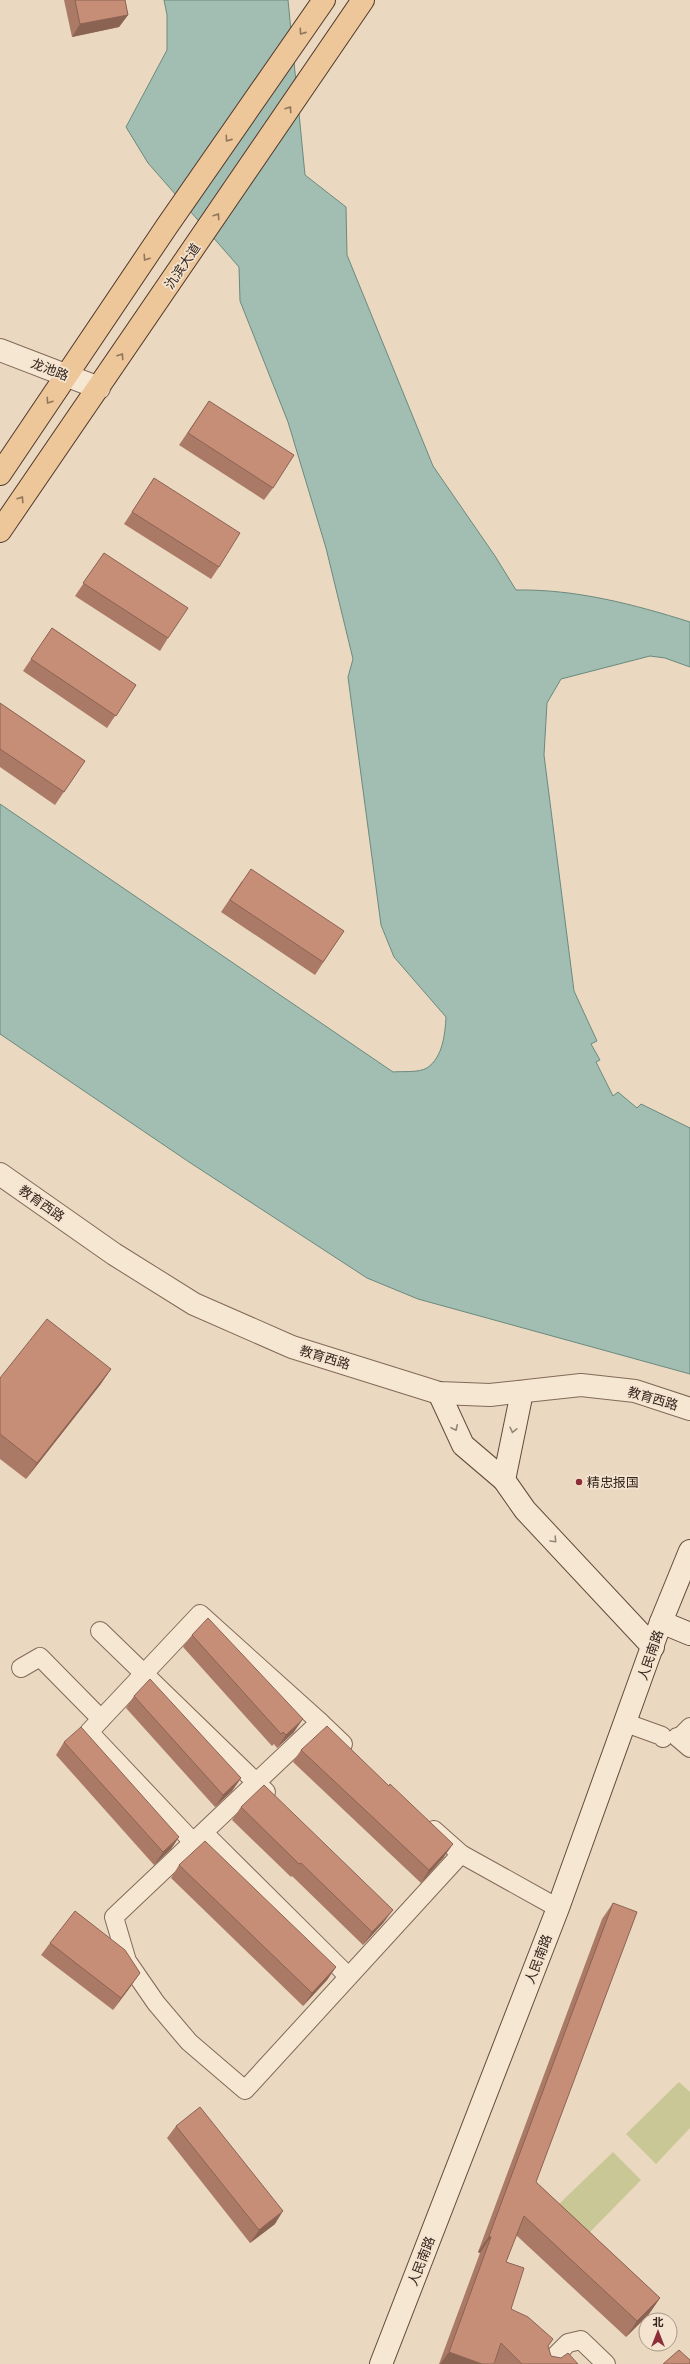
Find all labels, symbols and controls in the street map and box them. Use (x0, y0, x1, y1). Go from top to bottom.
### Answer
one-way arrow (299, 28, 307, 35)
one-way arrow (285, 106, 292, 113)
one-way arrow (225, 135, 233, 142)
one-way arrow (212, 213, 219, 220)
street label: 氿滨大道 (161, 240, 204, 293)
one-way arrow (143, 254, 150, 261)
one-way arrow (116, 353, 124, 360)
street label: 龙池路 (29, 355, 71, 384)
one-way arrow (46, 397, 54, 404)
one-way arrow (16, 496, 24, 503)
street label: 教育西路 (16, 1182, 68, 1225)
street label: 教育西路 (297, 1342, 352, 1373)
street label: 教育西路 (626, 1383, 680, 1414)
one-way arrow (451, 1425, 459, 1432)
one-way arrow (510, 1427, 518, 1433)
place label: 精忠报国 (587, 1474, 639, 1491)
marker: 精忠报国 (574, 1477, 584, 1487)
one-way arrow (549, 1535, 557, 1543)
street label: 人民南路 (634, 1628, 667, 1683)
street label: 人民南路 (521, 1932, 556, 1987)
street label: 人民南路 (404, 2234, 439, 2289)
north arrow (638, 2312, 678, 2352)
text: 北 (653, 2315, 664, 2329)

